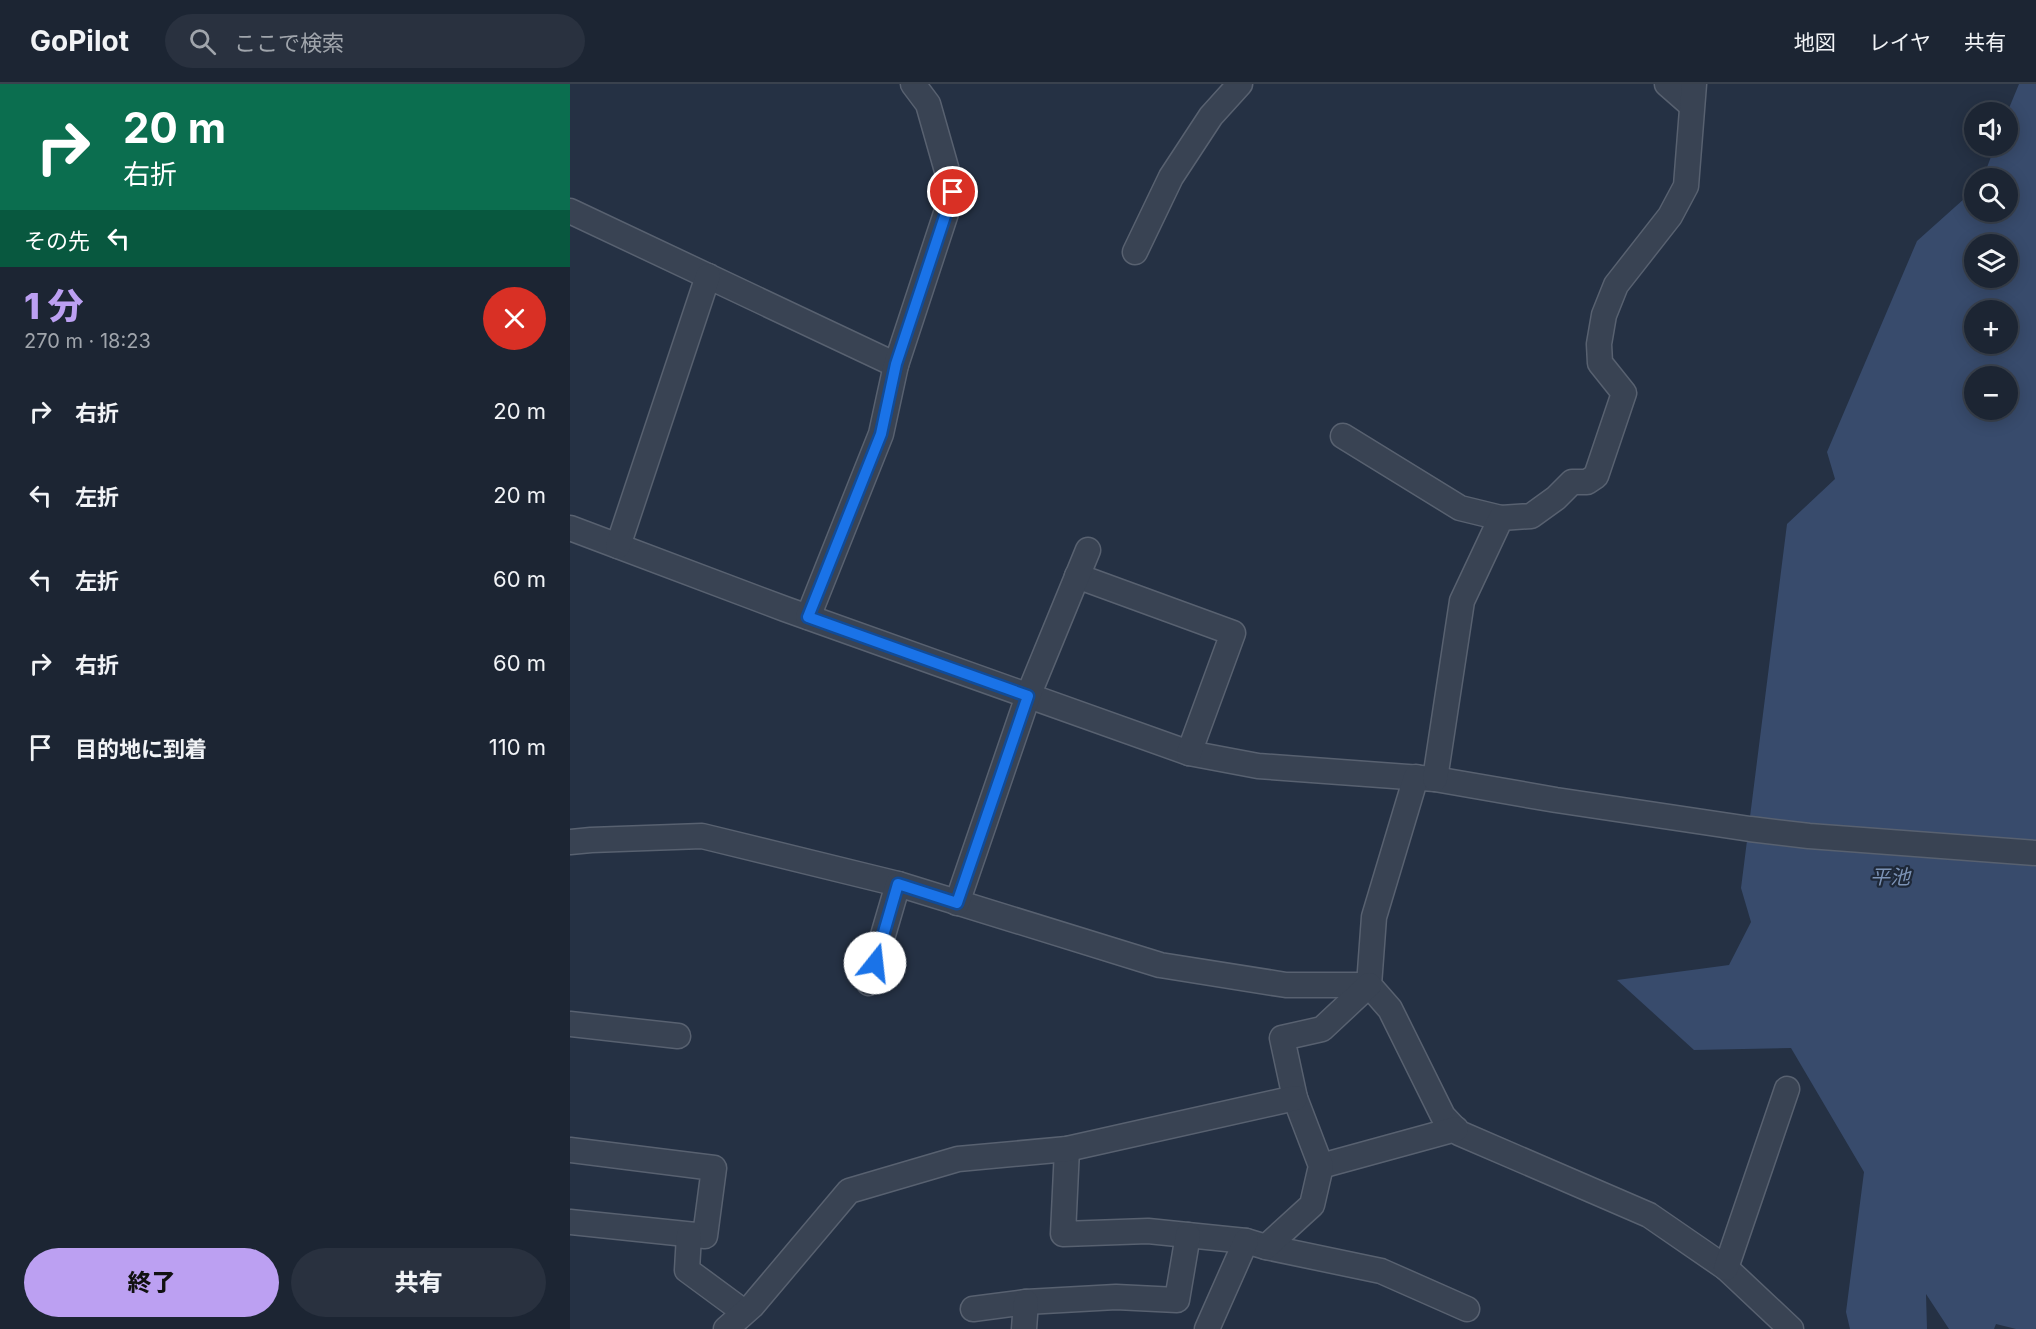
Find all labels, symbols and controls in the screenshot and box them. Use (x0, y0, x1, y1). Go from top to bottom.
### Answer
search box (165, 14, 585, 68)
text: GoPilot (30, 24, 129, 58)
icon: search (186, 25, 219, 58)
text: ここで検索 (234, 30, 344, 56)
text: 地図 (1794, 30, 1836, 55)
text: レイヤ (1869, 30, 1931, 55)
text: 共有 (1964, 30, 2006, 55)
text: 20 m (123, 102, 226, 153)
map controls (1964, 102, 2018, 420)
button: sound (1964, 102, 2018, 156)
icon: right (24, 108, 102, 186)
text: 右折 (123, 158, 177, 191)
pin (927, 166, 978, 217)
button: search (1964, 168, 2018, 222)
icon: arrive (936, 175, 969, 208)
icon: left (102, 222, 135, 255)
text: その先 (24, 228, 90, 254)
button: layers (1964, 234, 2018, 288)
text: 1 分 (24, 284, 84, 328)
button: close (483, 287, 546, 350)
button: + (1964, 300, 2018, 354)
text: 270 m · 18:23 (24, 329, 151, 353)
button: − (1964, 366, 2018, 420)
icon: right (24, 395, 57, 428)
text: 20 m (493, 398, 546, 424)
text: 右折 (75, 400, 119, 426)
icon: left (24, 479, 57, 512)
text: 20 m (493, 482, 546, 508)
text: 左折 (75, 484, 119, 510)
icon: left (24, 563, 57, 596)
text: 60 m (493, 566, 546, 592)
text: 左折 (75, 568, 119, 594)
icon: right (24, 647, 57, 680)
text: 60 m (493, 650, 546, 676)
text: 右折 (75, 652, 119, 678)
icon: arrive (24, 731, 57, 764)
text: 110 m (489, 734, 546, 760)
text: 目的地に到着 (75, 736, 207, 762)
water label: 平池 (1870, 865, 1912, 889)
position arrow (843, 931, 907, 995)
button: 終了 (24, 1248, 279, 1317)
button: 共有 (291, 1248, 546, 1317)

